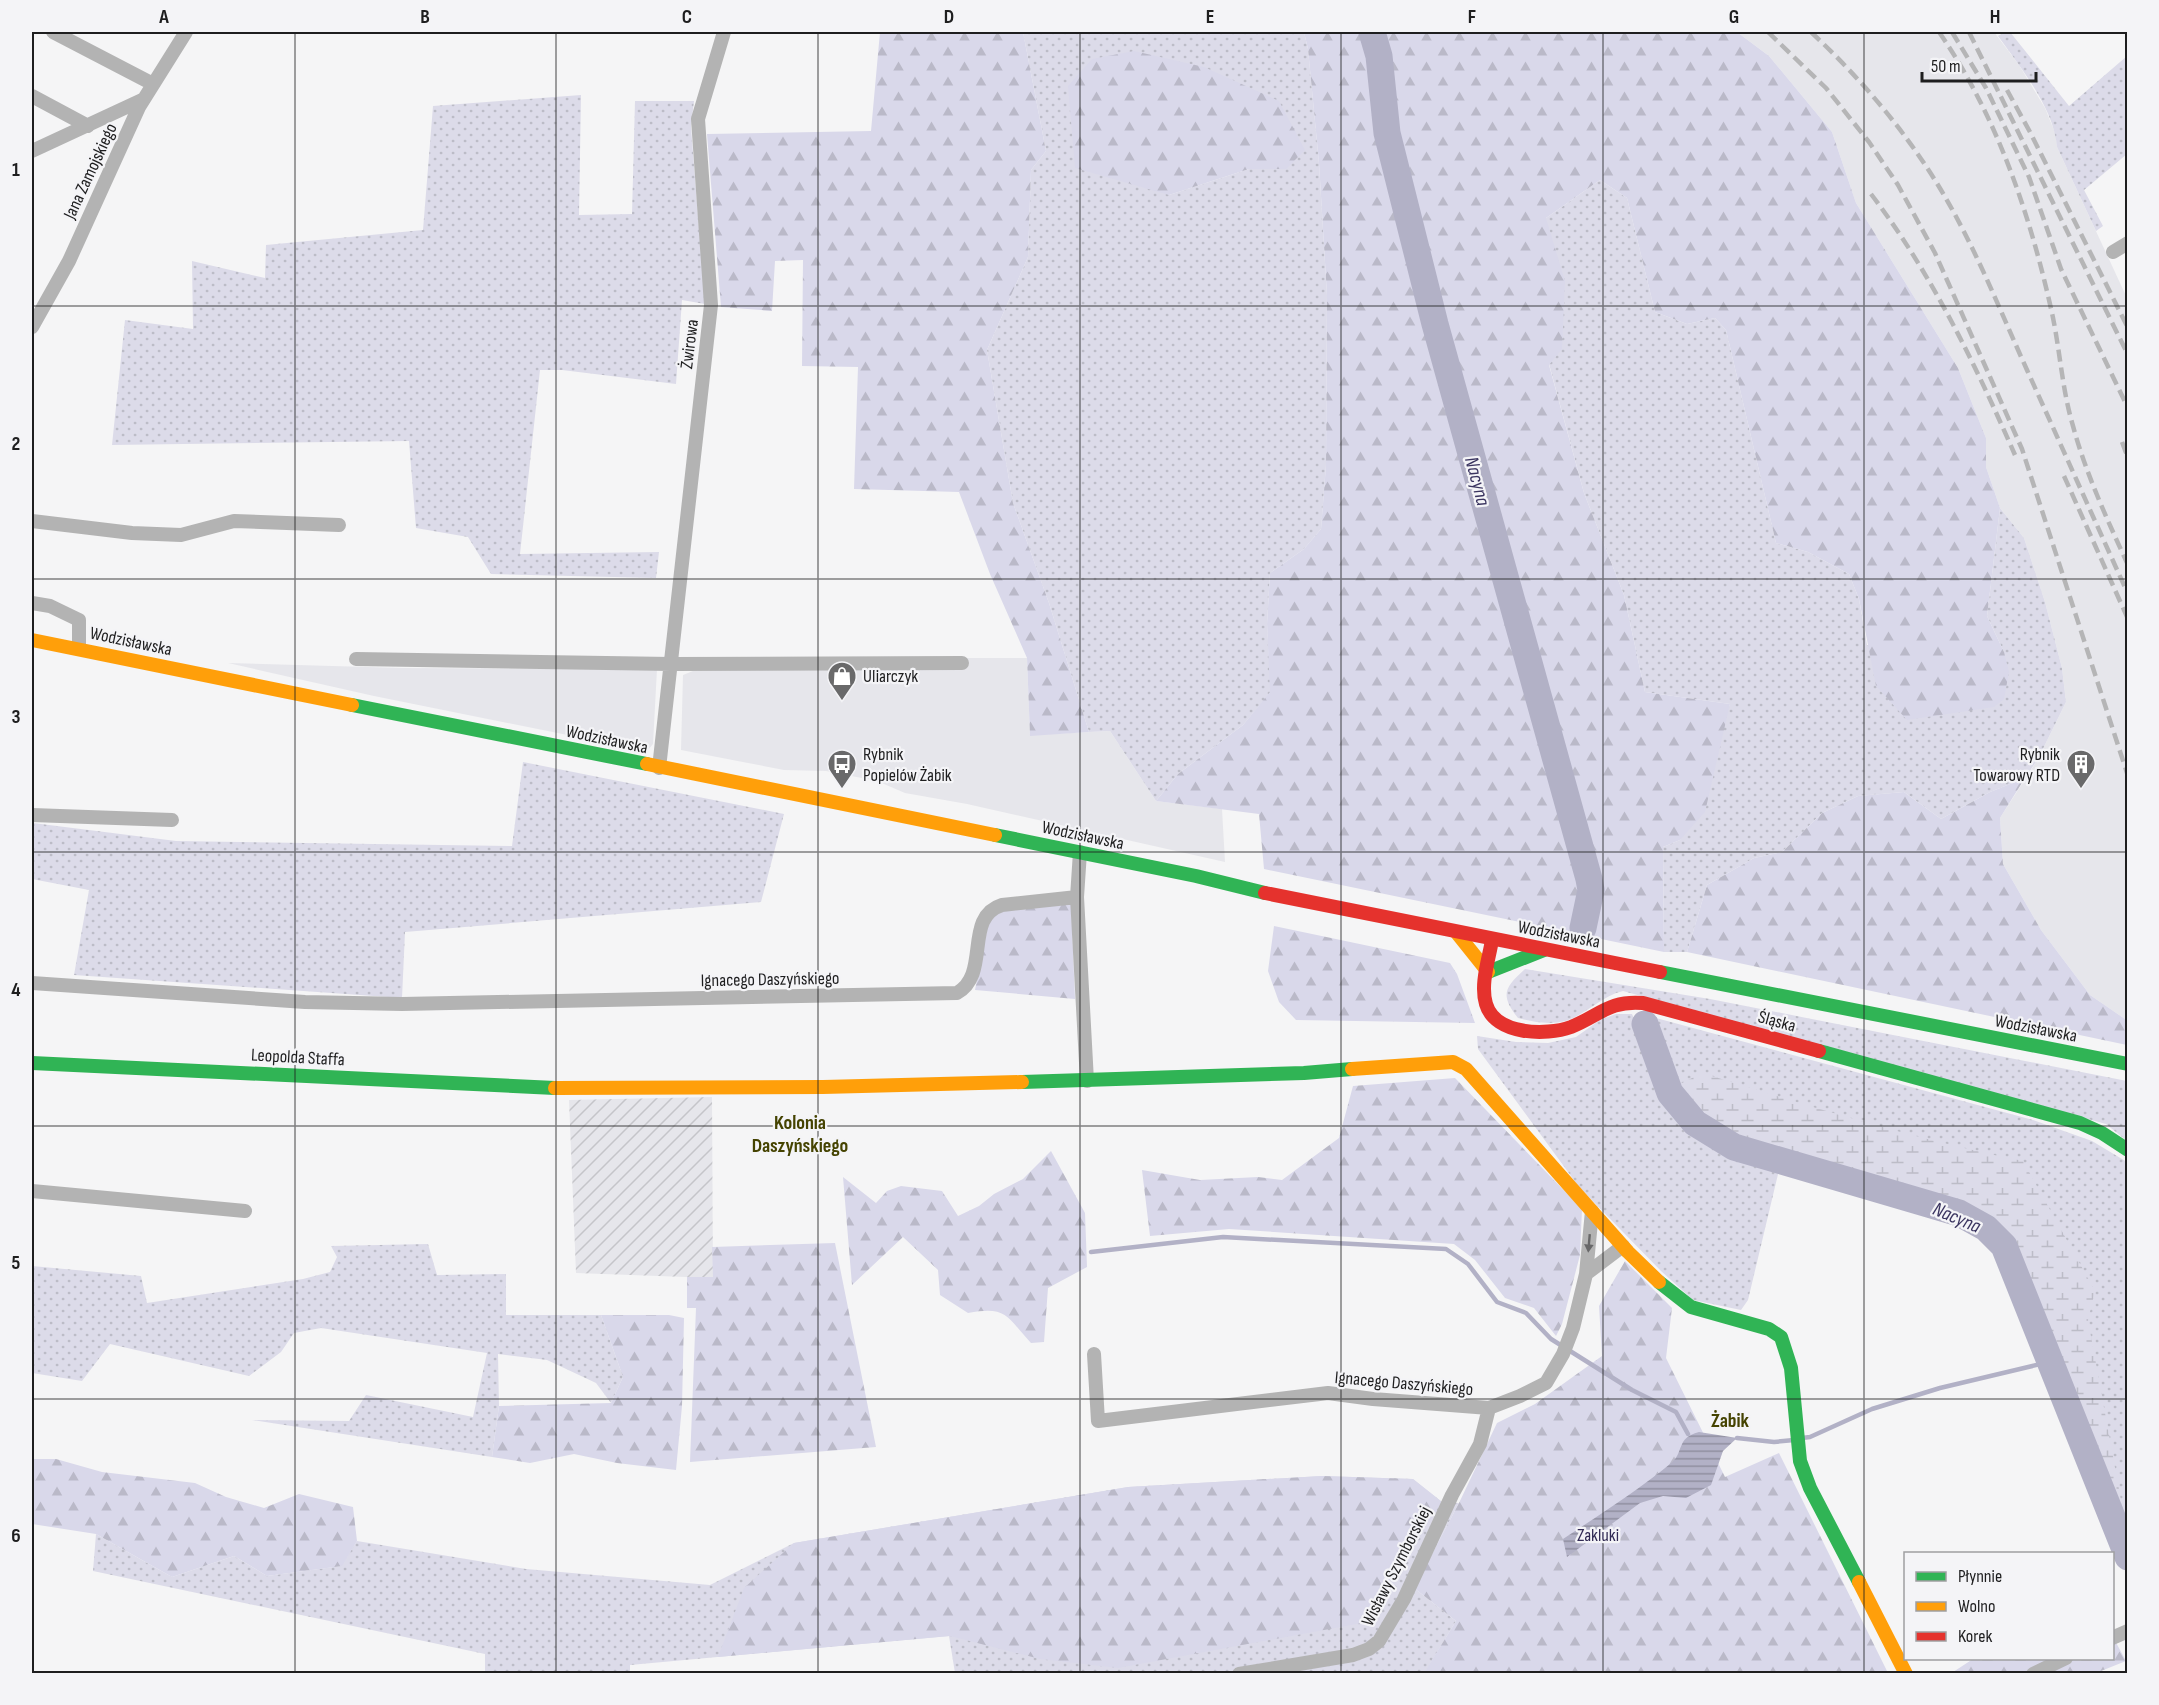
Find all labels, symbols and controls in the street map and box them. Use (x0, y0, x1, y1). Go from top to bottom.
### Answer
text: A (158, 5, 169, 29)
text: B (420, 5, 430, 29)
text: C (682, 5, 692, 29)
text: D (944, 5, 954, 29)
text: E (1206, 5, 1214, 29)
text: F (1468, 5, 1476, 29)
text: G (1729, 5, 1739, 29)
text: H (1990, 5, 2000, 29)
scale bar (1922, 45, 2036, 83)
text: 50 m (1931, 56, 1961, 77)
street label: Jana Zamojskiego (59, 120, 122, 223)
text: 1 (12, 158, 20, 182)
street label: Żwirowa (676, 318, 703, 370)
text: 2 (12, 432, 20, 456)
water label: Nacyna (1459, 454, 1495, 508)
street label: Wodzisławska (88, 623, 174, 660)
shop icon: Uliarczyk (826, 660, 858, 702)
place label: Uliarczyk (863, 666, 918, 687)
text: 3 (12, 705, 21, 729)
street label: Wodzisławska (564, 721, 650, 758)
place label: Rybnik Popielów Żabik (863, 744, 952, 786)
place label: Rybnik Towarowy RTD (1973, 744, 2060, 786)
bus stop icon: Rybnik Popielów Żabik (826, 748, 858, 790)
building icon: Rybnik Towarowy RTD (2065, 748, 2097, 790)
street label: Wodzisławska (1040, 817, 1126, 854)
street label: Wodzisławska (1516, 916, 1602, 953)
street label: Ignacego Daszyńskiego (700, 968, 840, 991)
text: 4 (11, 978, 21, 1002)
street label: Śląska (1756, 1006, 1798, 1037)
street label: Wodzisławska (1993, 1010, 2079, 1047)
street label: Leopolda Staffa (251, 1045, 345, 1070)
district label: Kolonia Daszyńskiego (752, 1111, 848, 1158)
water label: Nacyna (1929, 1197, 1984, 1239)
one-way arrow (1584, 1233, 1594, 1252)
text: 5 (12, 1251, 21, 1275)
street label: Ignacego Daszyńskiego (1334, 1367, 1474, 1400)
district label: Żabik (1711, 1409, 1750, 1433)
street label: Wisławy Szymborskiej (1357, 1503, 1436, 1630)
text: 6 (11, 1524, 21, 1548)
park label: Zakluki (1577, 1525, 1619, 1546)
legend (1904, 1552, 2114, 1660)
text: Płynnie (1958, 1566, 2002, 1587)
text: Wolno (1958, 1596, 1995, 1617)
text: Korek (1958, 1626, 1992, 1647)

